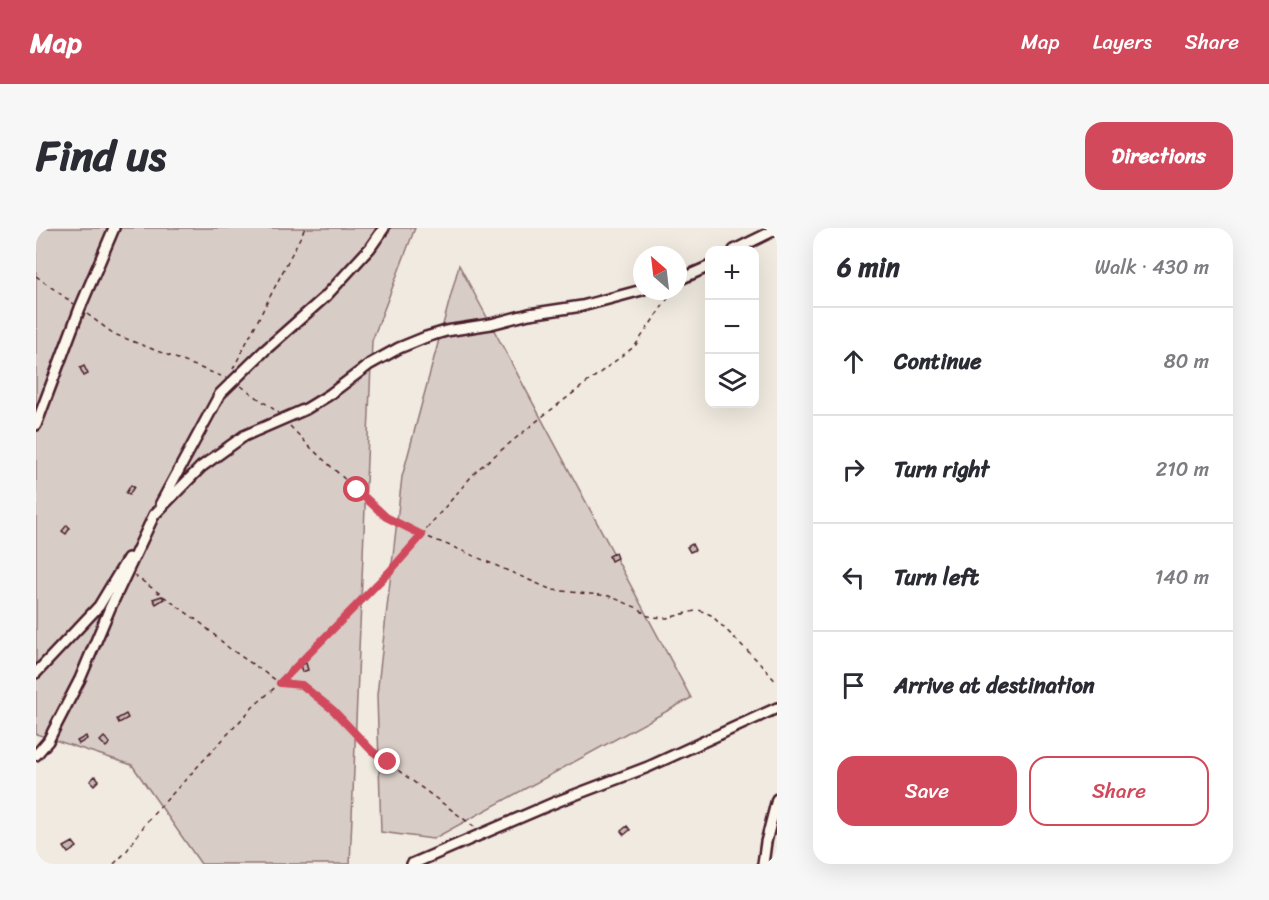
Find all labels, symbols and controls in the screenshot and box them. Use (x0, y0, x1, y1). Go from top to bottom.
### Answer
text: Map (30, 18, 82, 67)
text: Map (1021, 23, 1060, 61)
text: Layers (1093, 23, 1152, 61)
text: Share (1185, 23, 1239, 61)
text: Find us (36, 119, 166, 193)
button: Directions (1085, 122, 1233, 190)
text: 6 min (837, 244, 900, 290)
north arrow (633, 246, 687, 300)
map controls (705, 246, 759, 408)
button: + (705, 246, 759, 300)
text: Walk · 430 m (1095, 250, 1209, 285)
button: − (705, 300, 759, 354)
text: Continue (894, 342, 982, 381)
text: 80 m (1164, 344, 1209, 379)
icon: ahead (837, 345, 870, 378)
button: layers (705, 354, 759, 408)
text: Turn right (894, 450, 989, 489)
text: 210 m (1156, 452, 1209, 487)
icon: right (837, 453, 870, 486)
route start (343, 476, 369, 502)
text: Turn left (894, 558, 979, 597)
text: 140 m (1155, 560, 1209, 595)
icon: left (837, 561, 870, 594)
text: Arrive at destination (894, 666, 1095, 705)
icon: arrive (837, 669, 870, 702)
route end (374, 748, 400, 774)
button: Save (837, 756, 1017, 826)
button: Share (1029, 756, 1209, 826)

